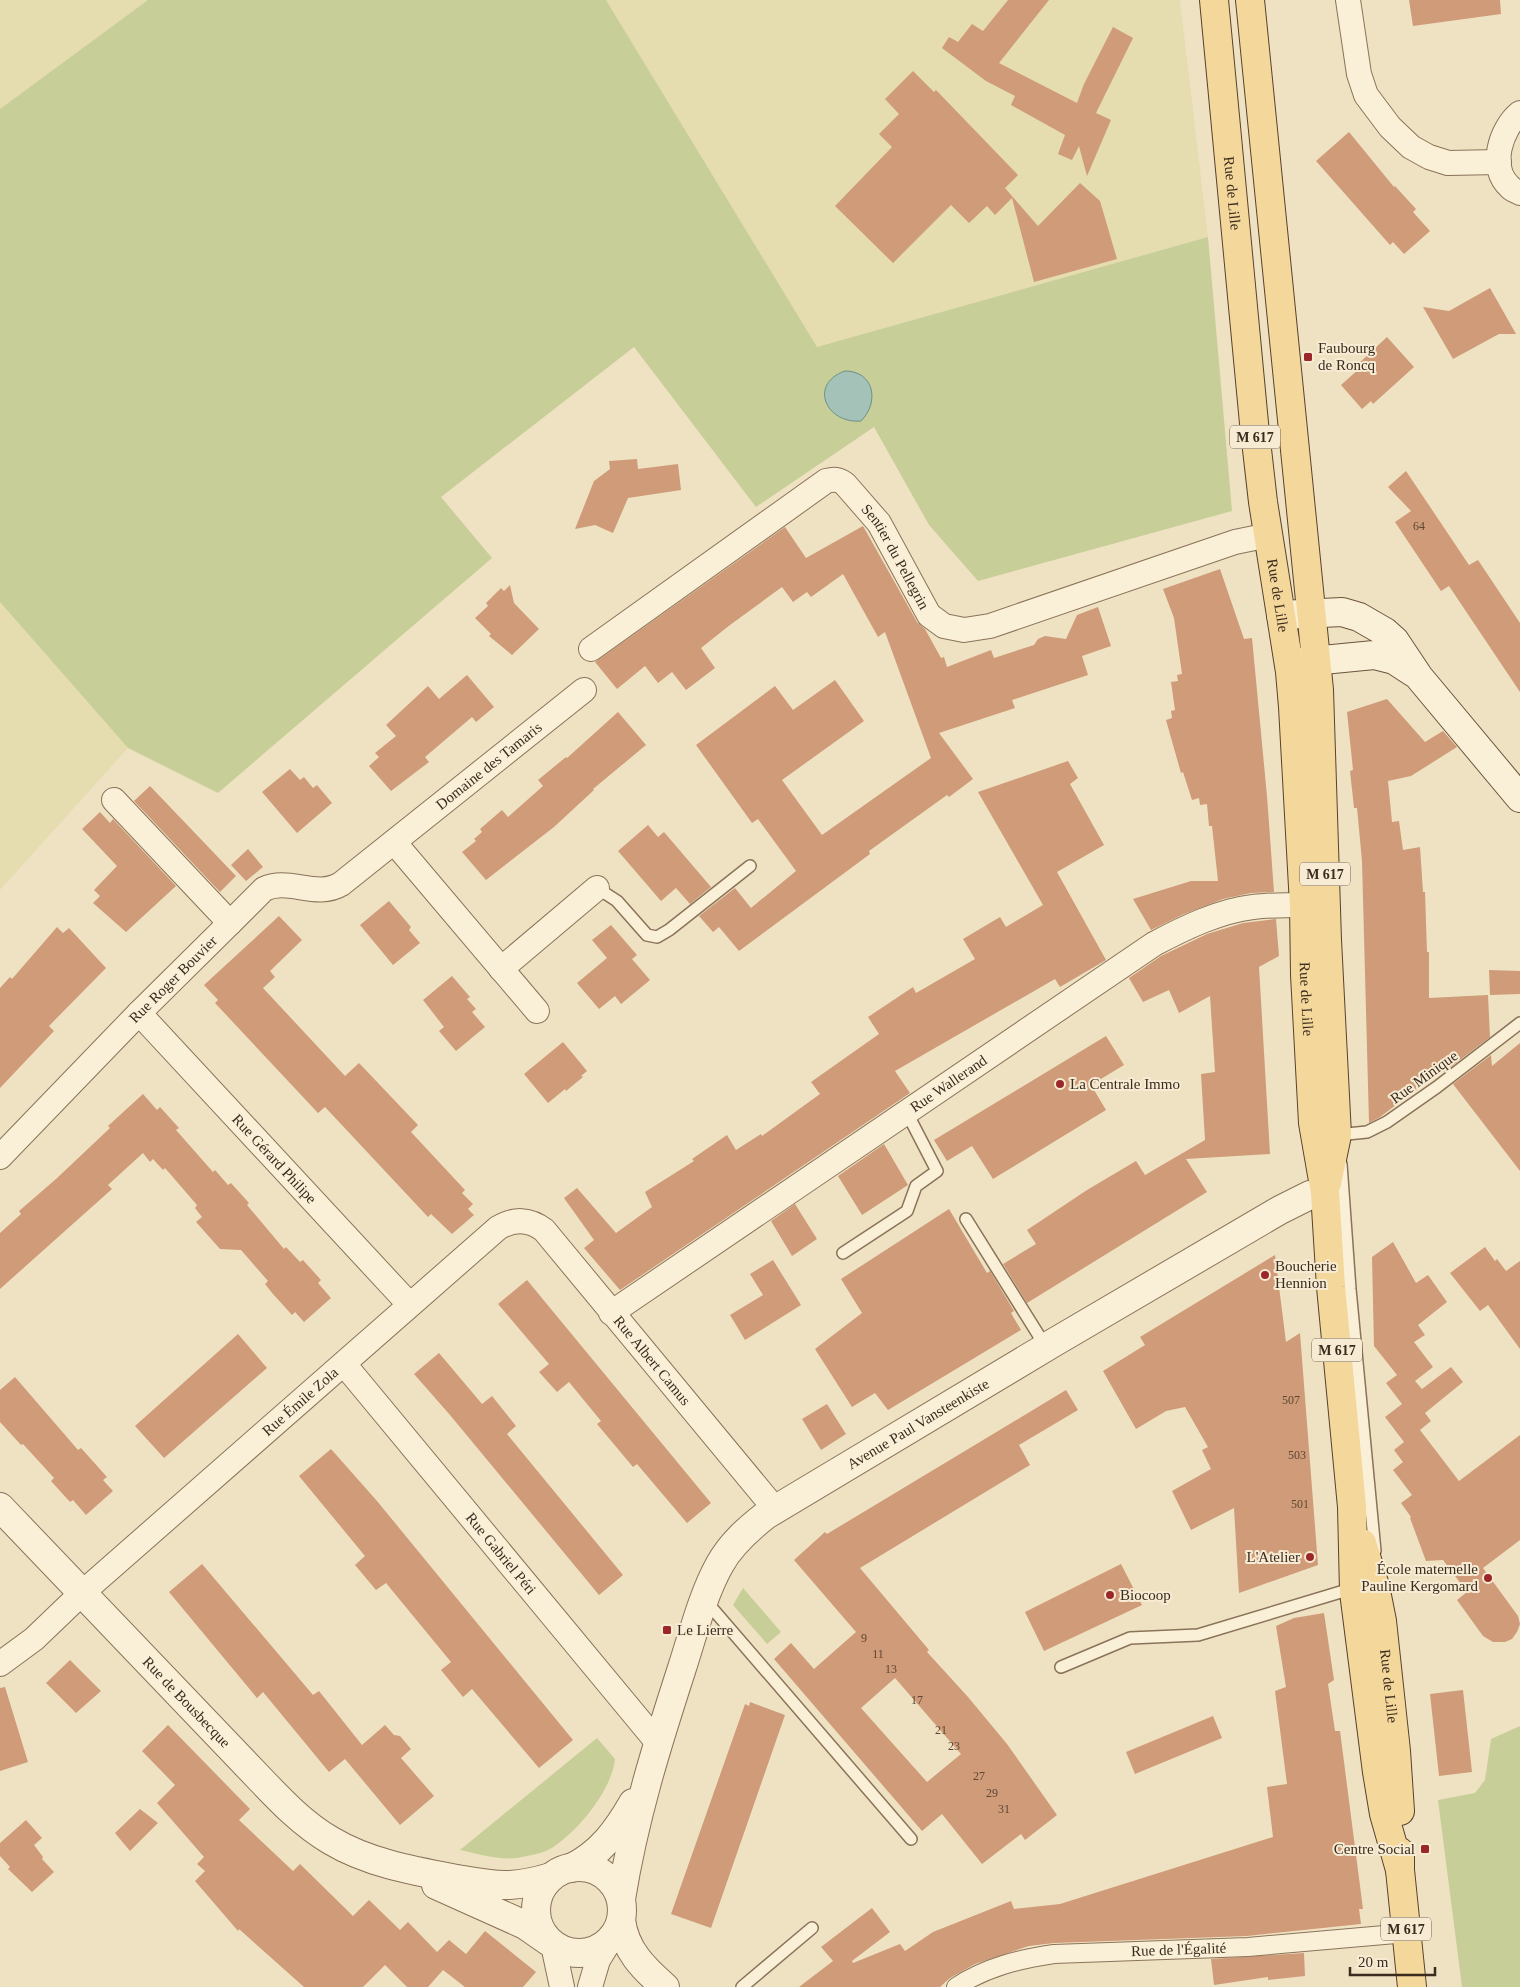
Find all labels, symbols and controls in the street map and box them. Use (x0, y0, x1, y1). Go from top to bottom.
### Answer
street label: Rue de Lille (1221, 155, 1244, 231)
place label: Faubourg de Roncq (1318, 340, 1376, 373)
marker: Faubourg de Roncq (1302, 351, 1314, 363)
road number: M 617 (1230, 426, 1280, 448)
street label: Sentier du Pellegrin (858, 501, 933, 612)
house number: 64 (1413, 519, 1425, 533)
street label: Rue de Lille (1264, 558, 1292, 634)
street label: Domaine des Tamaris (433, 719, 545, 813)
road number: M 617 (1300, 862, 1350, 886)
street label: Rue Roger Bouvier (126, 933, 220, 1026)
street label: Rue de Lille (1297, 962, 1316, 1037)
street label: Rue Minique (1387, 1047, 1461, 1107)
street label: Rue Wallerand (907, 1052, 990, 1115)
place label: La Centrale Immo (1070, 1076, 1180, 1092)
marker: La Centrale Immo (1054, 1078, 1066, 1090)
street label: Rue Gérard Philipe (229, 1111, 320, 1207)
place label: Boucherie Hennion (1275, 1258, 1337, 1291)
marker: Boucherie Hennion (1259, 1269, 1271, 1281)
street label: Rue Albert Camus (611, 1313, 694, 1408)
road number: M 617 (1312, 1338, 1362, 1362)
street label: Rue Émile Zola (259, 1364, 341, 1439)
street label: Avenue Paul Vansteenkiste (844, 1375, 992, 1472)
house number: 507 (1282, 1393, 1300, 1407)
house number: 503 (1288, 1448, 1306, 1462)
house number: 501 (1291, 1497, 1309, 1511)
street label: Rue Gabriel Péri (463, 1509, 539, 1597)
place label: L'Atelier (1246, 1549, 1300, 1565)
marker: L'Atelier (1304, 1551, 1316, 1563)
place label: École maternelle Pauline Kergomard (1361, 1561, 1478, 1594)
marker: École maternelle Pauline Kergomard (1482, 1572, 1494, 1584)
place label: Biocoop (1120, 1587, 1171, 1603)
marker: Biocoop (1104, 1589, 1116, 1601)
place label: Le Lierre (677, 1622, 734, 1638)
marker: Le Lierre (661, 1624, 673, 1636)
house number: 9 (861, 1631, 867, 1645)
house number: 11 (872, 1647, 884, 1661)
street label: Rue de Lille (1377, 1648, 1401, 1724)
street label: Rue de Bousbecque (140, 1654, 234, 1751)
house number: 13 (885, 1662, 897, 1676)
house number: 17 (911, 1693, 923, 1707)
house number: 21 (935, 1723, 947, 1737)
house number: 23 (948, 1739, 960, 1753)
house number: 27 (973, 1769, 985, 1783)
house number: 29 (986, 1786, 998, 1800)
house number: 31 (998, 1802, 1010, 1816)
place label: Centre Social (1334, 1841, 1415, 1857)
marker: Centre Social (1419, 1843, 1431, 1855)
road number: M 617 (1381, 1918, 1431, 1940)
street label: Rue de l'Égalité (1131, 1940, 1227, 1959)
scale bar (1350, 1944, 1435, 1976)
text: 20 m (1358, 1954, 1389, 1970)

